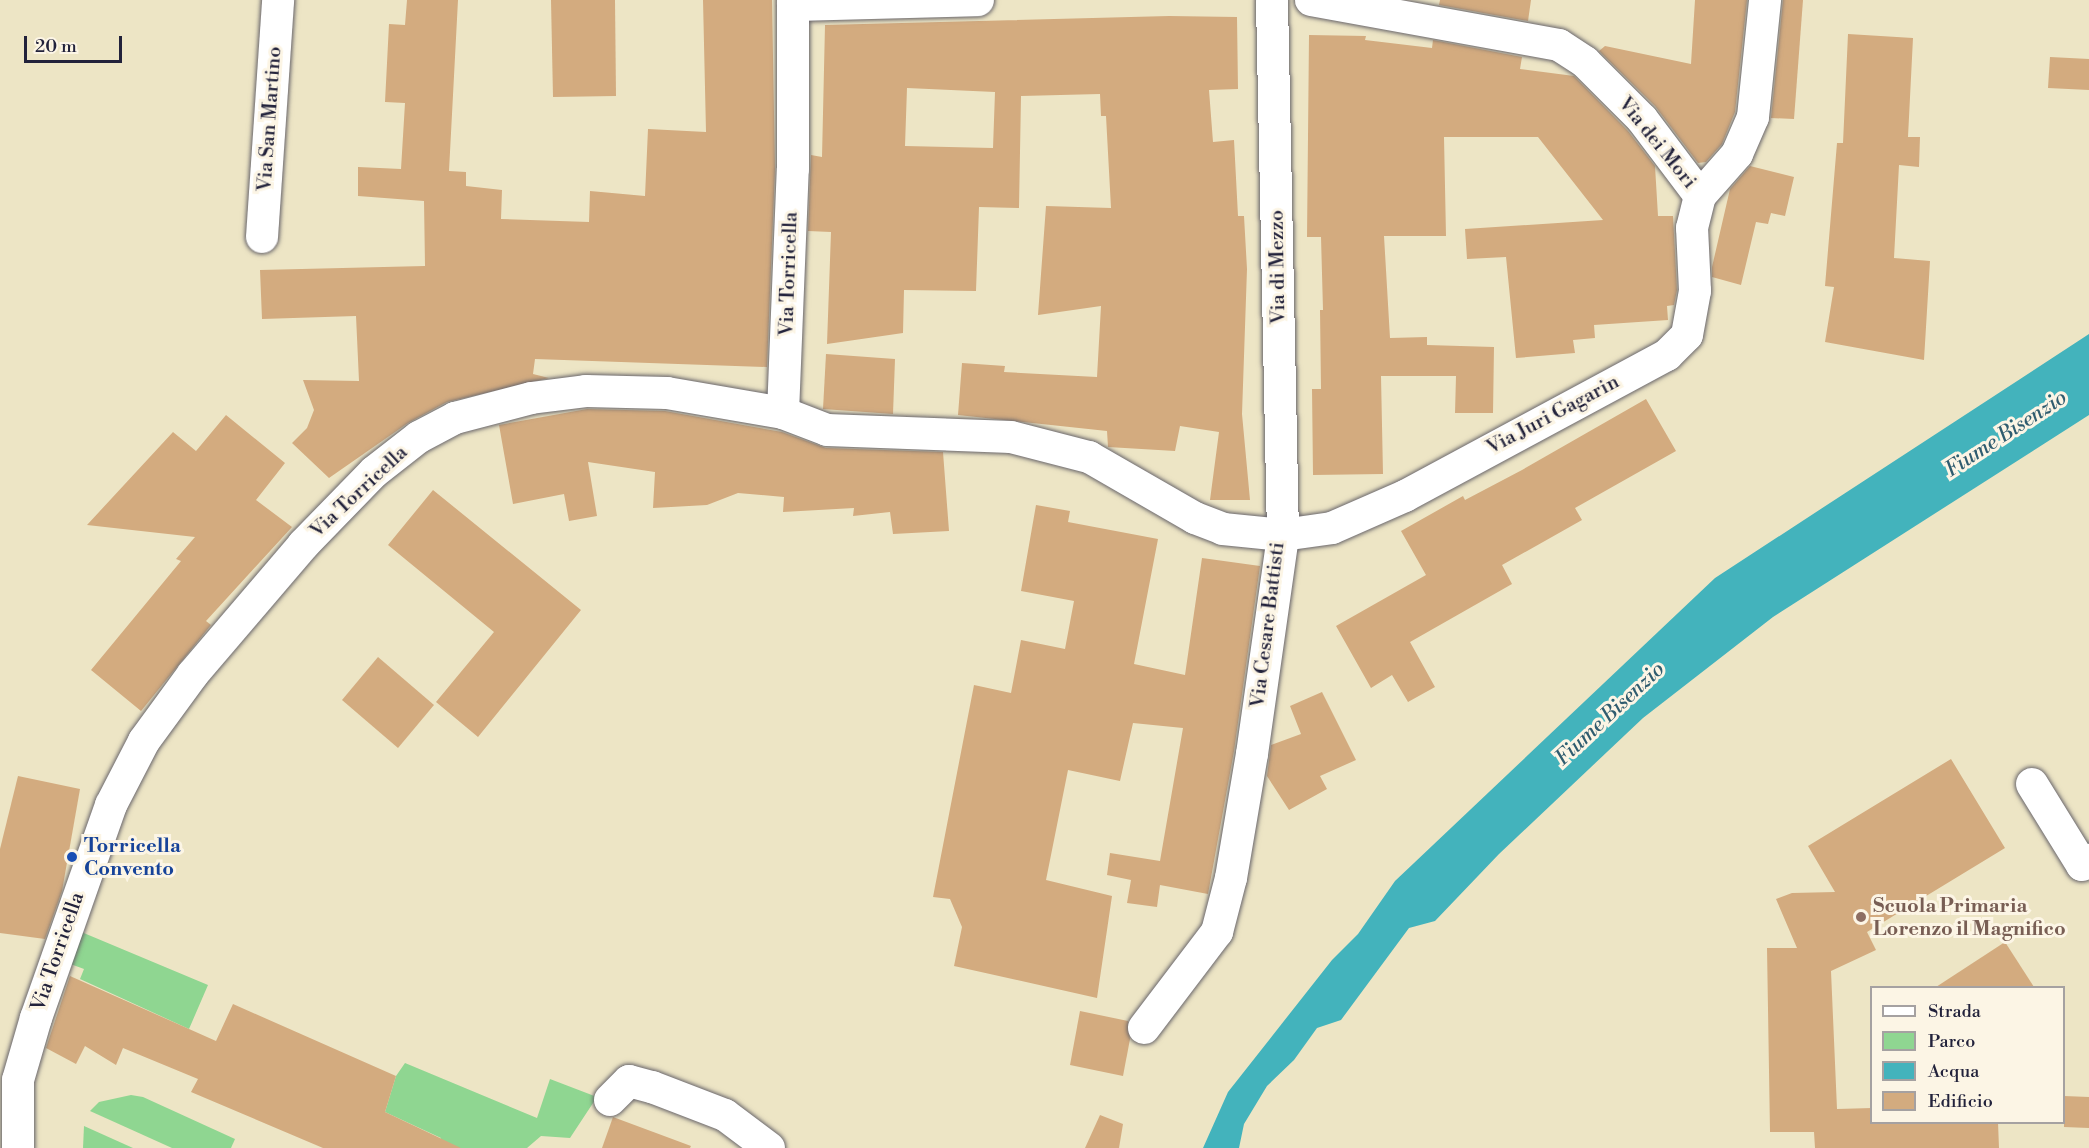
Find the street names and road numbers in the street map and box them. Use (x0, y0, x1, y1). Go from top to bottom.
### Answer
street label: Via San Martino (253, 46, 287, 192)
street label: Via dei Mori (1613, 92, 1701, 194)
street label: Via di Mezzo (1265, 210, 1291, 324)
street label: Via Torricella (775, 211, 803, 337)
street label: Via Juri Gagarin (1483, 370, 1623, 460)
street label: Via Torricella (305, 441, 413, 543)
street label: Via Cesare Battisti (1246, 541, 1290, 709)
street label: Via Torricella (26, 889, 90, 1015)

